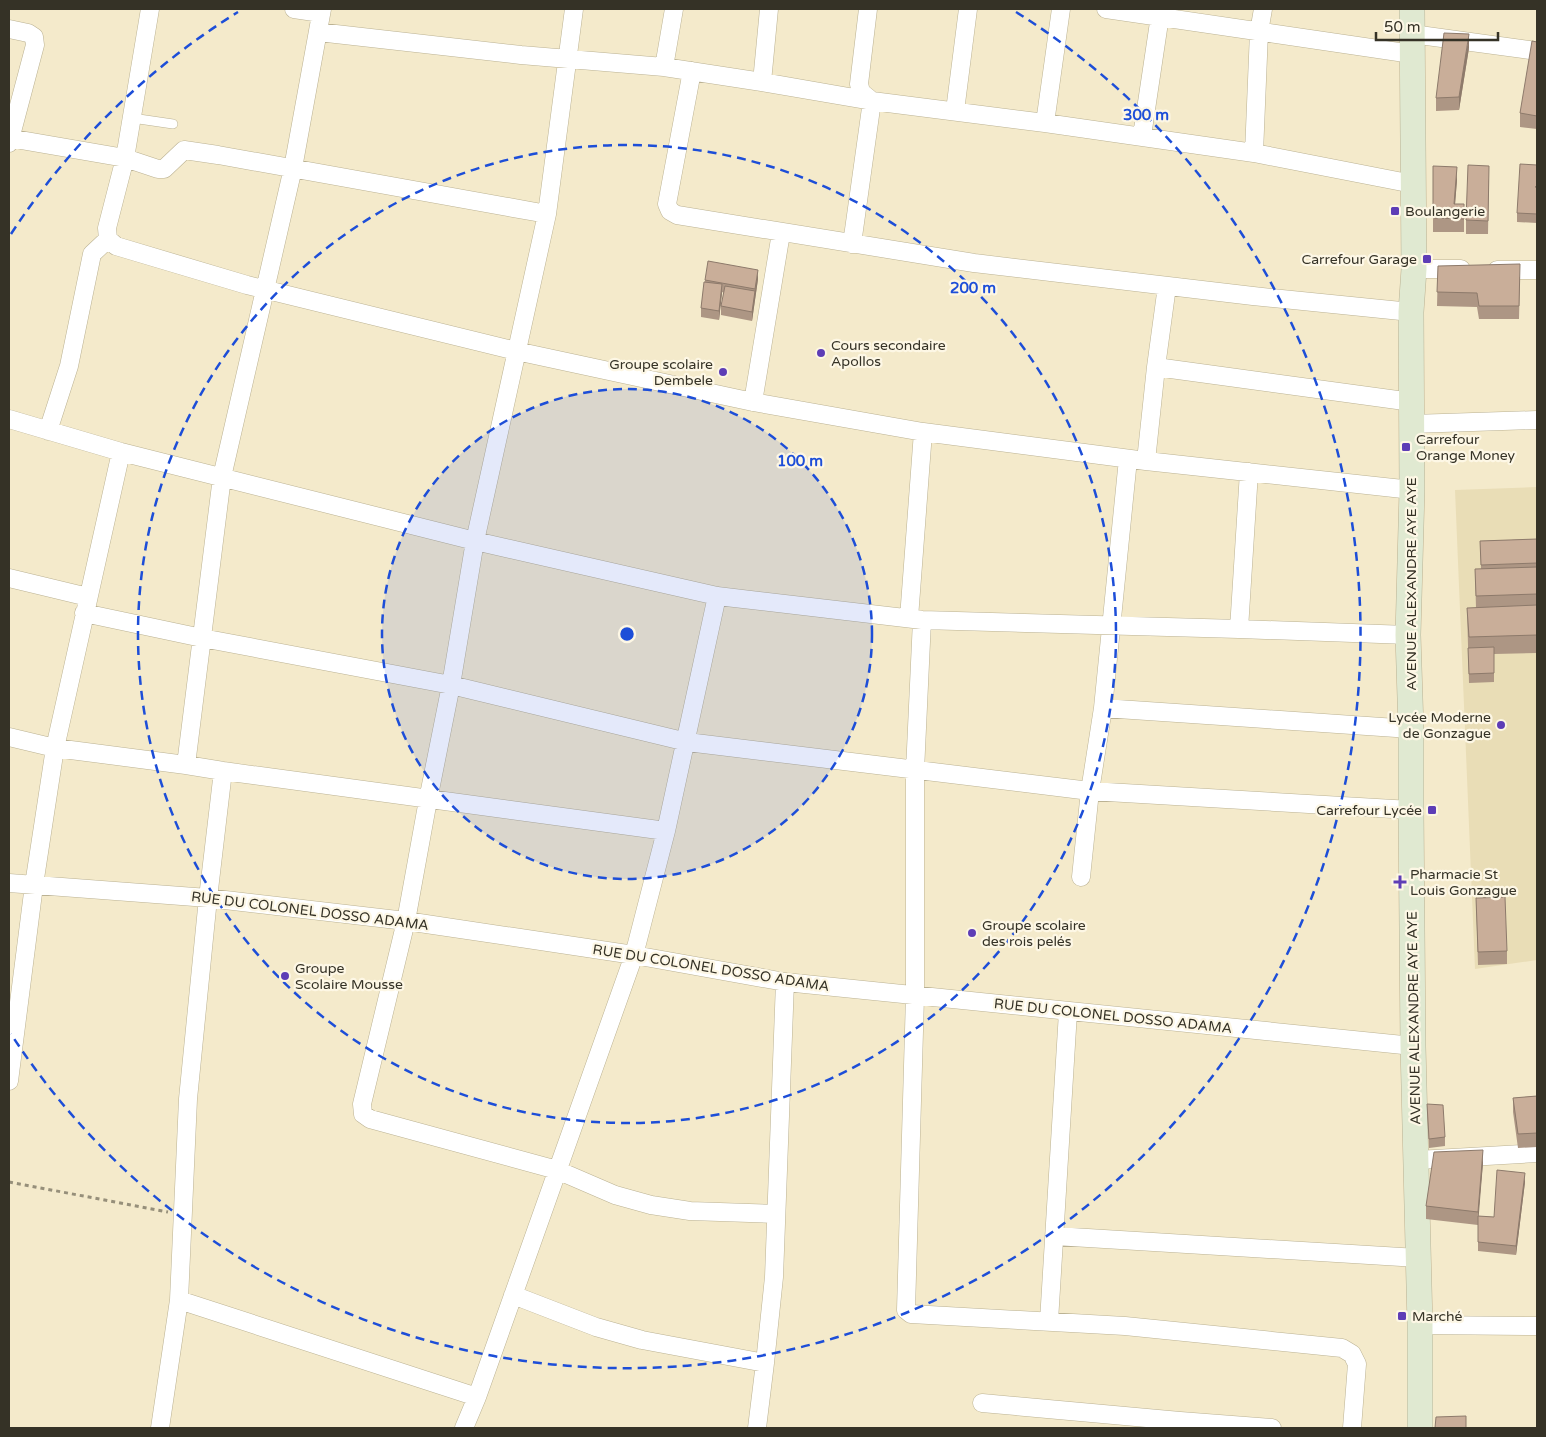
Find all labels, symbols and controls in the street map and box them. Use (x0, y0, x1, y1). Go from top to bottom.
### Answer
scale bar (1376, 10, 1498, 42)
text: 50 m (1384, 18, 1421, 36)
text: 300 m (1123, 106, 1169, 124)
place label: Boulangerie (1405, 203, 1485, 220)
marker: Boulangerie (1389, 205, 1401, 217)
place label: Carrefour Garage (1302, 251, 1417, 268)
marker: Carrefour Garage (1421, 253, 1433, 265)
text: 200 m (950, 279, 996, 297)
place label: Cours secondaire Apollos (831, 337, 946, 370)
marker: Cours secondaire Apollos (815, 347, 827, 359)
place label: Groupe scolaire Dembele (609, 356, 713, 389)
marker: Groupe scolaire Dembele (717, 366, 729, 378)
place label: Carrefour Orange Money (1416, 431, 1516, 464)
marker: Carrefour Orange Money (1400, 441, 1412, 453)
text: 100 m (777, 452, 823, 470)
street label: AVENUE ALEXANDRE AYE AYE (1403, 477, 1420, 691)
centre of rings (618, 625, 636, 643)
place label: Lycée Moderne de Gonzague (1388, 709, 1491, 742)
marker: Lycée Moderne de Gonzague (1495, 719, 1507, 731)
place label: Carrefour Lycée (1316, 802, 1422, 819)
marker: Carrefour Lycée (1426, 804, 1438, 816)
place label: Pharmacie St Louis Gonzague (1410, 866, 1517, 899)
marker: Pharmacie St Louis Gonzague (1394, 876, 1406, 888)
street label: RUE DU COLONEL DOSSO ADAMA (190, 888, 430, 934)
street label: AVENUE ALEXANDRE AYE AYE (1404, 911, 1424, 1125)
place label: Groupe scolaire des rois pelés (982, 917, 1086, 950)
marker: Groupe scolaire des rois pelés (966, 927, 978, 939)
street label: RUE DU COLONEL DOSSO ADAMA (591, 941, 831, 995)
place label: Groupe Scolaire Mousse (295, 960, 403, 993)
marker: Groupe Scolaire Mousse (279, 970, 291, 982)
street label: RUE DU COLONEL DOSSO ADAMA (993, 995, 1233, 1037)
place label: Marché (1412, 1308, 1463, 1325)
marker: Marché (1396, 1310, 1408, 1322)

